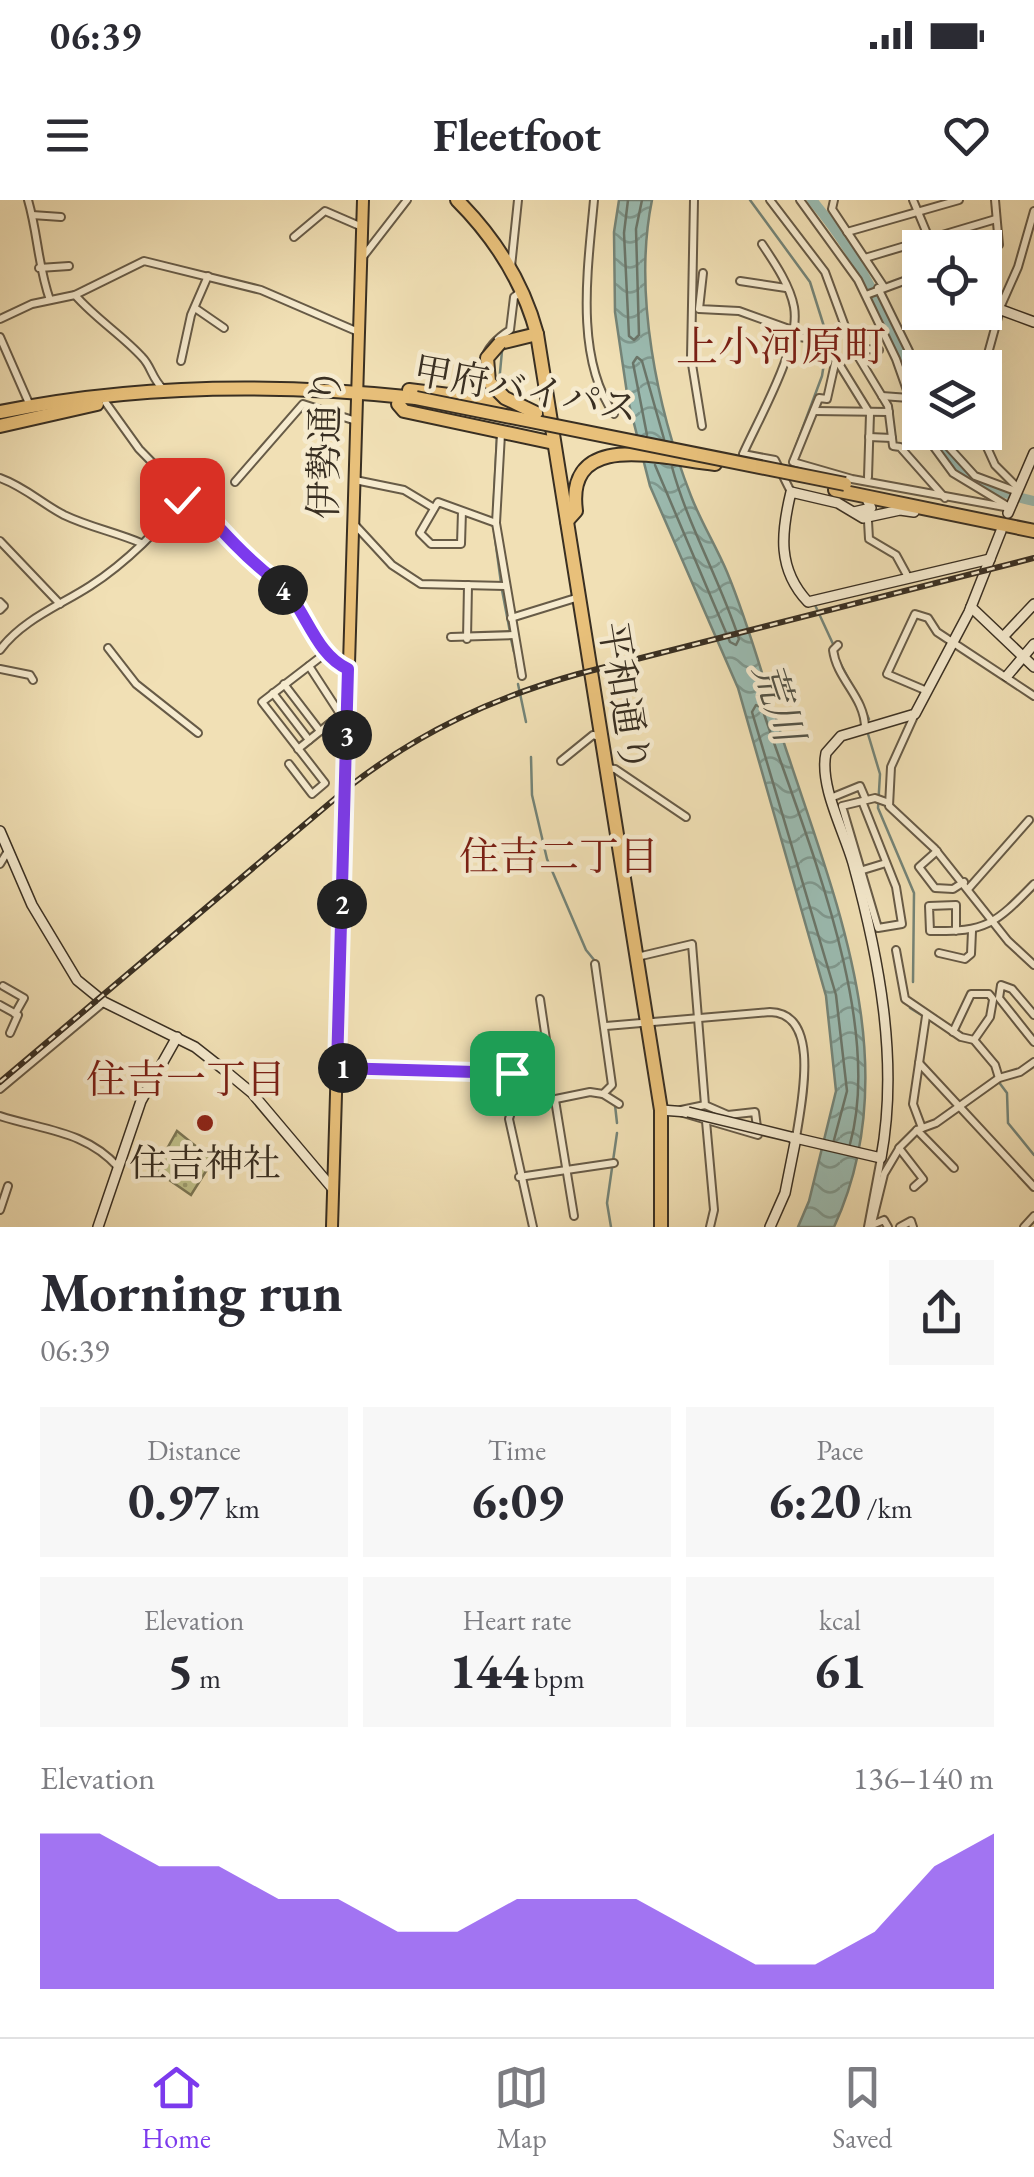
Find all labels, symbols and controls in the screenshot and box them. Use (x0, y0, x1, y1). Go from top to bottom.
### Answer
text: 06:39 (50, 11, 141, 60)
text: Fleetfoot (433, 106, 601, 164)
icon: menu (40, 108, 95, 163)
icon: heart (939, 108, 994, 163)
map controls (902, 230, 1002, 450)
button: locate (902, 230, 1002, 330)
district label: 上小河原町 (676, 319, 886, 374)
street label: 甲府バイパス (410, 345, 642, 433)
button: layers (902, 350, 1002, 450)
street label: 伊勢通り (298, 367, 350, 519)
pin (140, 458, 225, 543)
icon: check (155, 473, 210, 528)
pin: 4 (258, 565, 308, 615)
text: 4 (276, 572, 290, 608)
street label: 平和通り (589, 618, 661, 776)
water label: 荒川 (742, 656, 817, 752)
pin: 3 (322, 710, 372, 760)
text: 3 (340, 717, 354, 753)
district label: 住吉二丁目 (459, 830, 659, 882)
pin: 2 (317, 879, 367, 929)
text: 2 (335, 886, 349, 922)
pin (470, 1031, 555, 1116)
pin: 1 (318, 1043, 368, 1093)
icon: arrive (485, 1046, 540, 1101)
text: 1 (336, 1050, 350, 1086)
district label: 住吉一丁目 (86, 1053, 286, 1105)
marker: 住吉神社 (194, 1112, 216, 1134)
place label: 住吉神社 (129, 1138, 281, 1187)
text: Morning run (40, 1256, 343, 1327)
button: share (889, 1260, 994, 1365)
text: 06:39 (40, 1329, 109, 1371)
text: Distance (147, 1432, 241, 1468)
text: Time (488, 1432, 546, 1468)
text: Pace (817, 1432, 863, 1468)
text: 0.97 (128, 1468, 220, 1533)
text: 6:09 (470, 1468, 564, 1533)
text: 6:20 (767, 1468, 861, 1533)
text: km (220, 1490, 260, 1526)
text: /km (861, 1490, 913, 1526)
text: Elevation (144, 1602, 244, 1638)
text: Heart rate (463, 1602, 571, 1638)
text: kcal (819, 1602, 861, 1638)
text: 5 (167, 1638, 194, 1703)
text: 144 (449, 1638, 529, 1703)
text: 61 (814, 1638, 866, 1703)
text: m (194, 1660, 221, 1696)
text: bpm (529, 1660, 585, 1696)
text: Elevation (40, 1757, 155, 1799)
text: 136–140 m (853, 1757, 994, 1799)
tab: Home (142, 2060, 211, 2156)
tab: Map (494, 2060, 549, 2156)
tab: Saved (832, 2060, 892, 2156)

